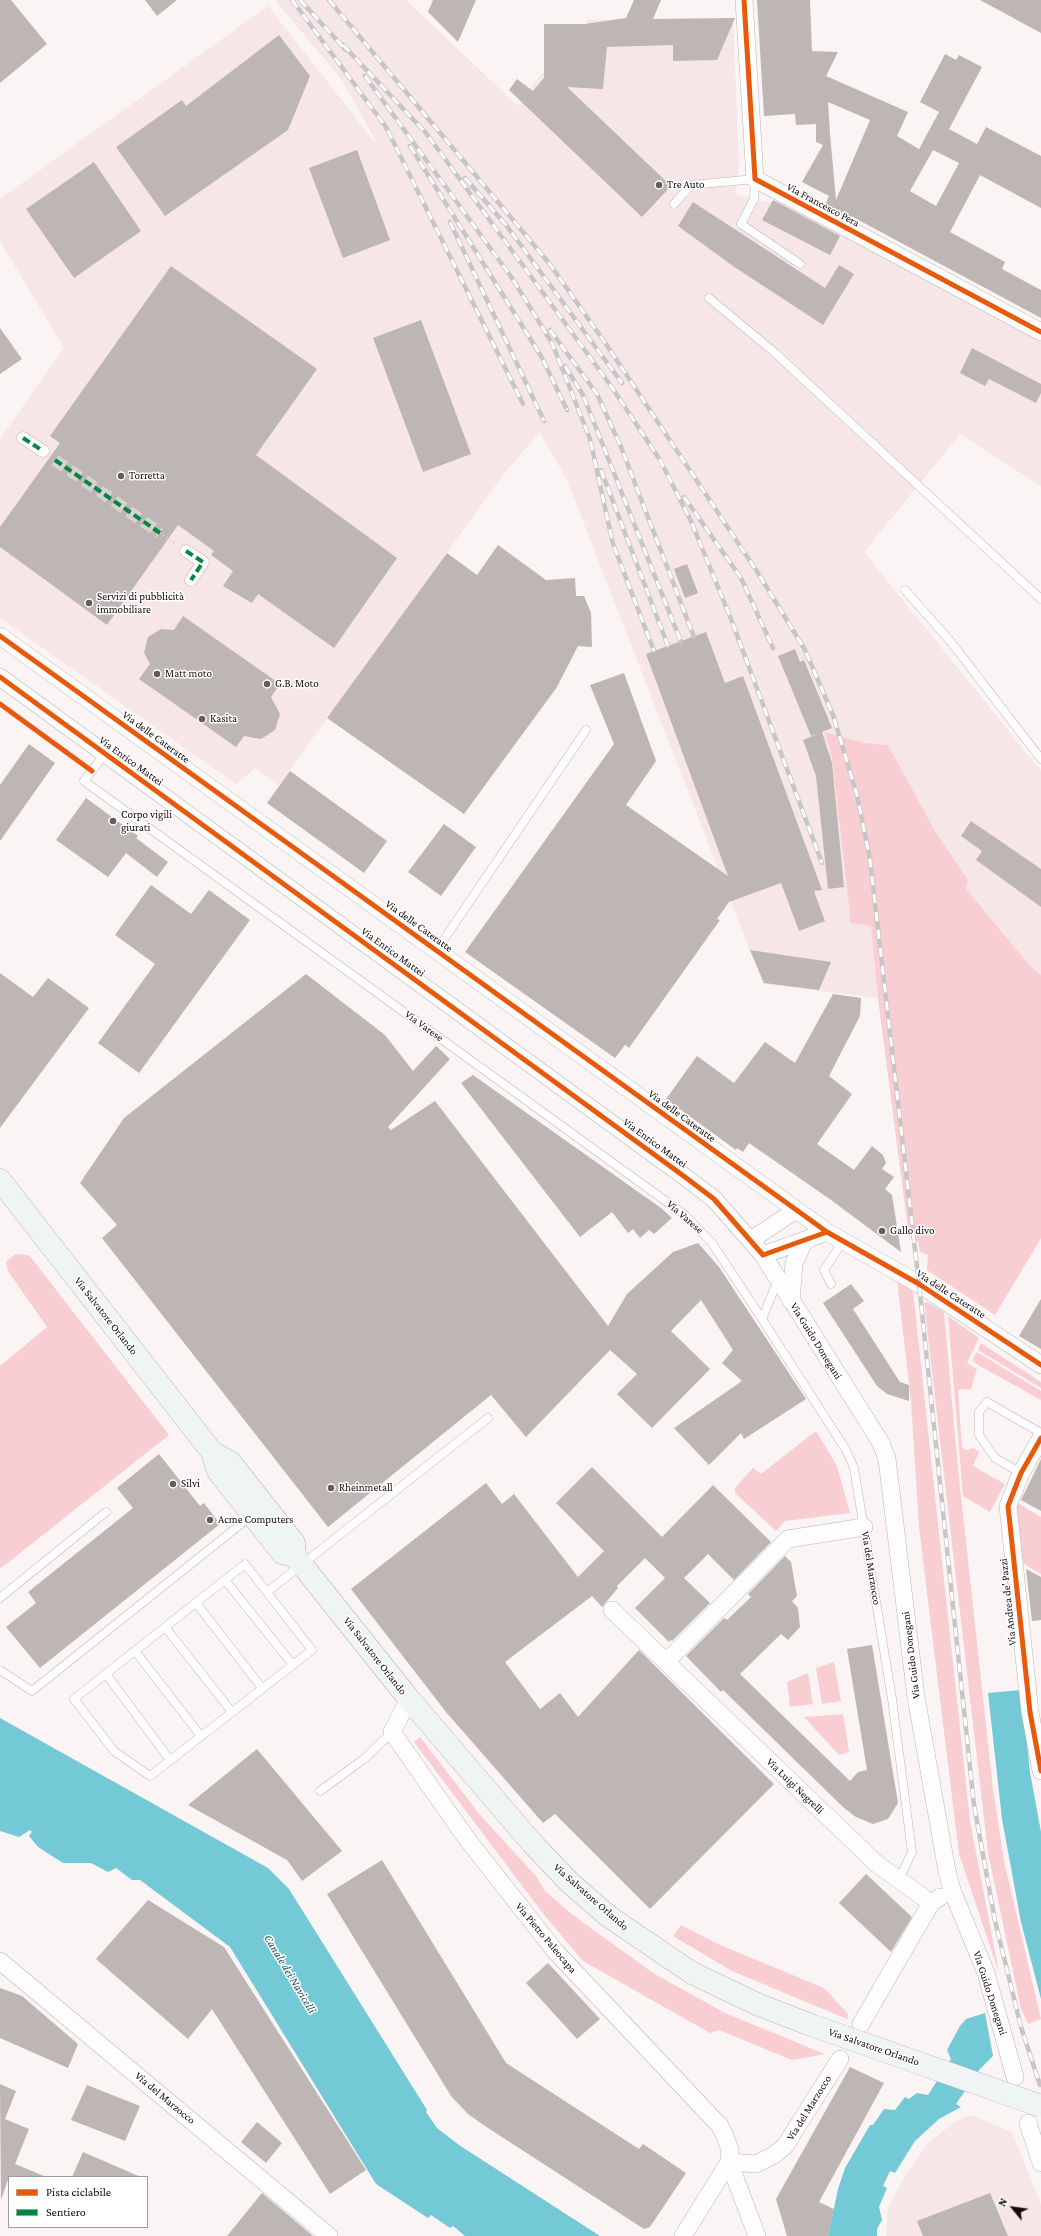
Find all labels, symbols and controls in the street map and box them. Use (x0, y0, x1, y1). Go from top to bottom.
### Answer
place label: Tre Auto (667, 178, 705, 192)
marker: Tre Auto (654, 180, 664, 190)
street label: Via Francesco Pera (784, 180, 862, 230)
place label: Torretta (129, 469, 165, 483)
marker: Torretta (116, 471, 126, 481)
place label: Servizi di pubblicità immobiliare (97, 590, 184, 616)
marker: Servizi di pubblicità immobiliare (84, 598, 94, 608)
place label: Matt moto (165, 667, 212, 681)
marker: Matt moto (152, 669, 162, 679)
place label: G.B. Moto (275, 677, 319, 691)
marker: G.B. Moto (262, 679, 272, 689)
street label: Via delle Cateratte (120, 708, 192, 766)
place label: Kasita (210, 712, 237, 726)
marker: Kasita (197, 714, 207, 724)
street label: Via Enrico Mattei (96, 733, 166, 789)
place label: Corpo vigili giurati (121, 808, 172, 834)
marker: Corpo vigili giurati (108, 816, 118, 826)
street label: Via delle Cateratte (383, 897, 455, 955)
street label: Via Enrico Mattei (358, 924, 428, 980)
street label: Via Varese (402, 1008, 446, 1044)
street label: Via delle Cateratte (646, 1087, 718, 1145)
street label: Via Enrico Mattei (620, 1115, 690, 1171)
street label: Via Varese (664, 1197, 706, 1237)
place label: Gallo divo (890, 1224, 934, 1238)
marker: Gallo divo (877, 1226, 887, 1236)
street label: Via delle Cateratte (914, 1267, 988, 1321)
street label: Via Salvatore Orlando (71, 1274, 141, 1358)
street label: Via Guido Donegani (787, 1300, 845, 1382)
place label: Silvi (181, 1477, 200, 1491)
marker: Silvi (168, 1479, 178, 1489)
place label: Rheinmetall (339, 1481, 393, 1495)
marker: Rheinmetall (326, 1483, 336, 1493)
place label: Acme Computers (218, 1513, 293, 1527)
marker: Acme Computers (205, 1515, 215, 1525)
street label: Via del Marzocco (859, 1530, 883, 1606)
street label: Via Andrea de' Pazzi (997, 1558, 1019, 1646)
street label: Via Guido Donegani (899, 1611, 923, 1699)
street label: Via Salvatore Orlando (340, 1614, 410, 1698)
street label: Via Luigi Negrelli (763, 1755, 827, 1817)
street label: Via Salvatore Orlando (551, 1861, 631, 1933)
street label: Via Pietro Paleocapa (513, 1900, 579, 1976)
water label: Canale dei Navicelli (261, 1932, 319, 2016)
street label: Via Guido Donegani (970, 1949, 1010, 2037)
street label: Via Salvatore Orlando (827, 2025, 921, 2069)
street label: Via del Marzocco (132, 2069, 198, 2127)
street label: Via del Marzocco (784, 2073, 834, 2143)
legend (8, 2176, 148, 2228)
text: Pista ciclabile (46, 2185, 111, 2199)
north arrow (993, 2188, 1033, 2228)
text: N (995, 2196, 1010, 2208)
text: Sentiero (46, 2205, 86, 2219)

